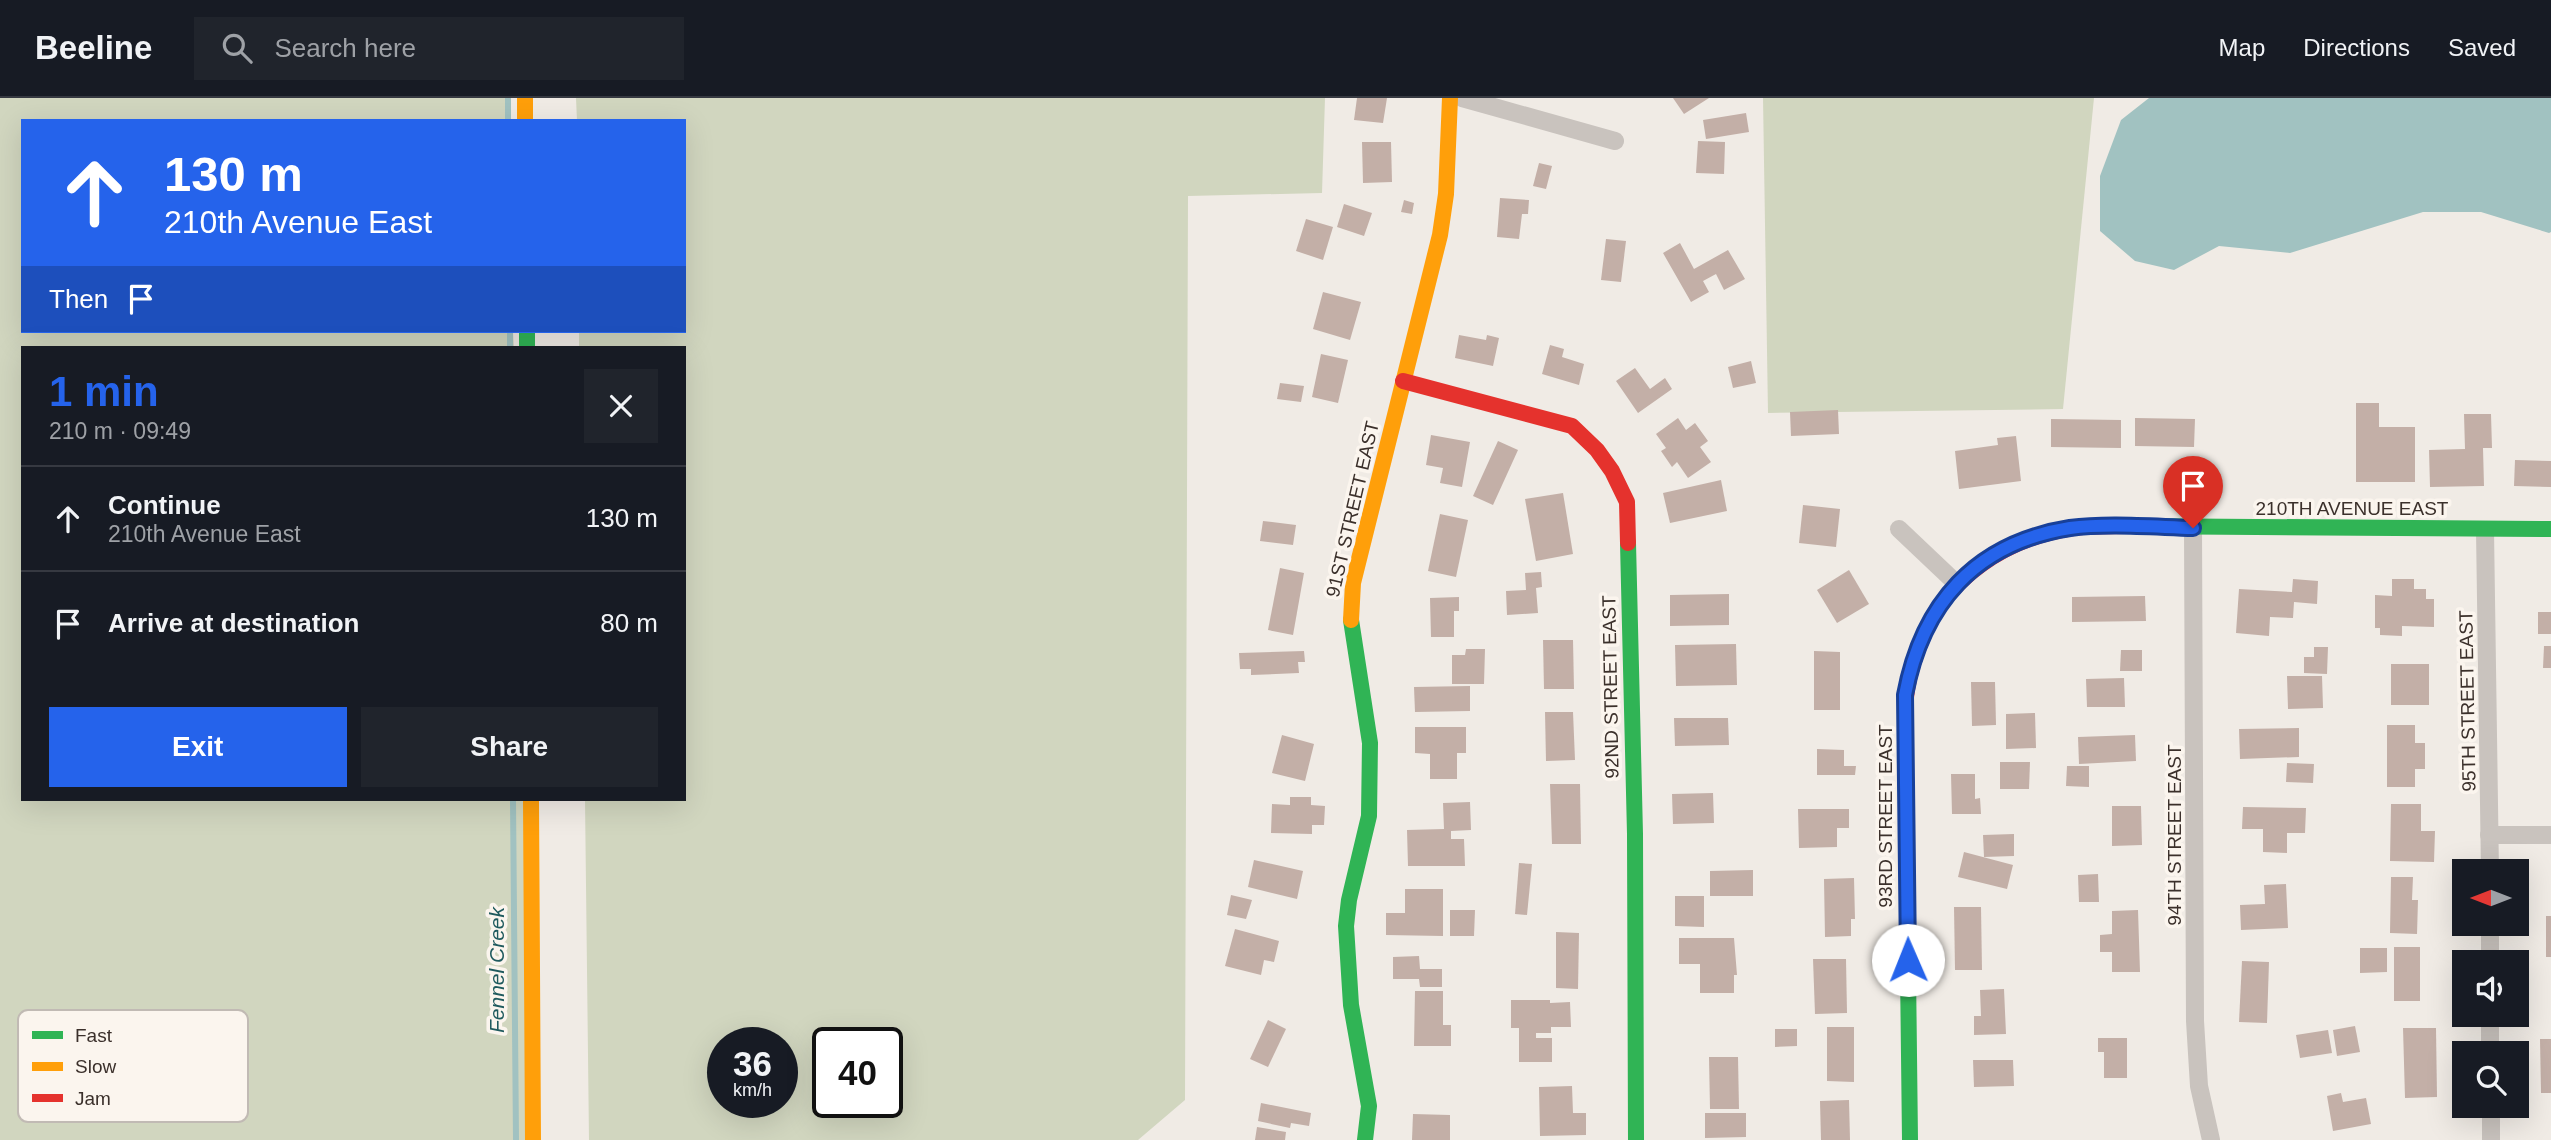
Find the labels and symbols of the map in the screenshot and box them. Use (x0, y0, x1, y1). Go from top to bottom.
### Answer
street label: 91ST STREET EAST (1322, 419, 1383, 599)
pin (2163, 456, 2223, 528)
street label: 210TH AVENUE EAST (2256, 498, 2449, 519)
street label: 92ND STREET EAST (1598, 595, 1623, 779)
street label: 95TH STREET EAST (2455, 610, 2480, 792)
street label: 93RD STREET EAST (1875, 724, 1896, 908)
street label: 94TH STREET EAST (2164, 744, 2185, 926)
north arrow (2452, 859, 2529, 936)
water label: Fennel Creek (485, 905, 508, 1033)
position arrow (1871, 923, 1945, 997)
legend (18, 1010, 248, 1122)
text: Fast (75, 1025, 113, 1046)
speed limit sign: 40 (812, 1027, 903, 1118)
text: Slow (75, 1056, 116, 1077)
text: Jam (75, 1088, 111, 1109)

